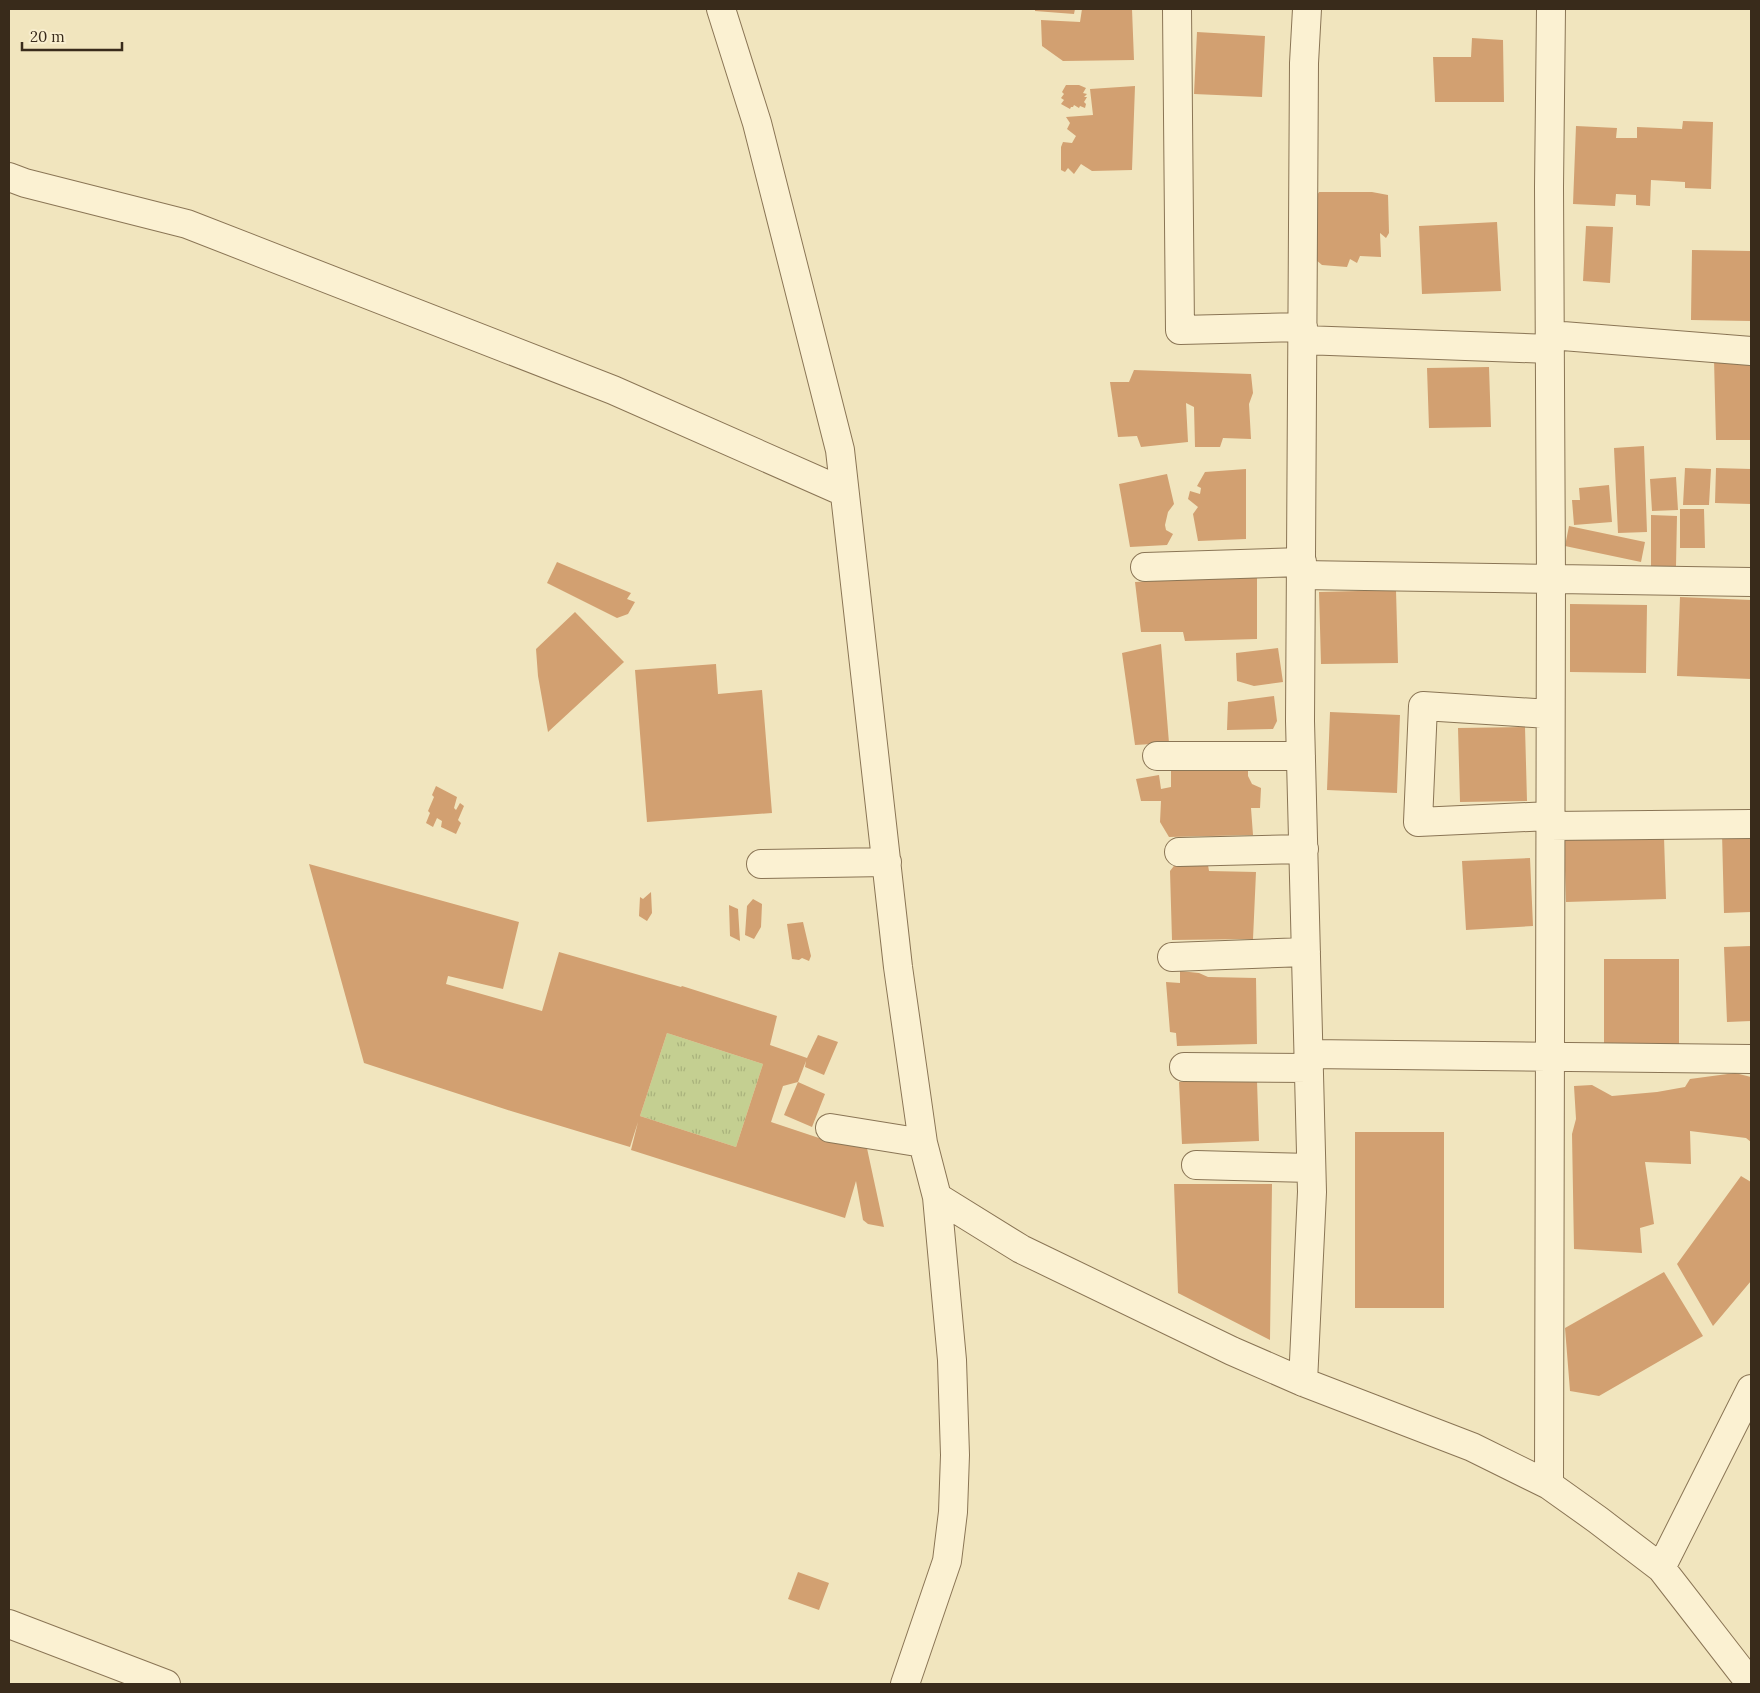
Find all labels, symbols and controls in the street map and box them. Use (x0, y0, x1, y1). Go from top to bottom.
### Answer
scale bar (22, 20, 122, 52)
text: 20 m (30, 27, 65, 46)

